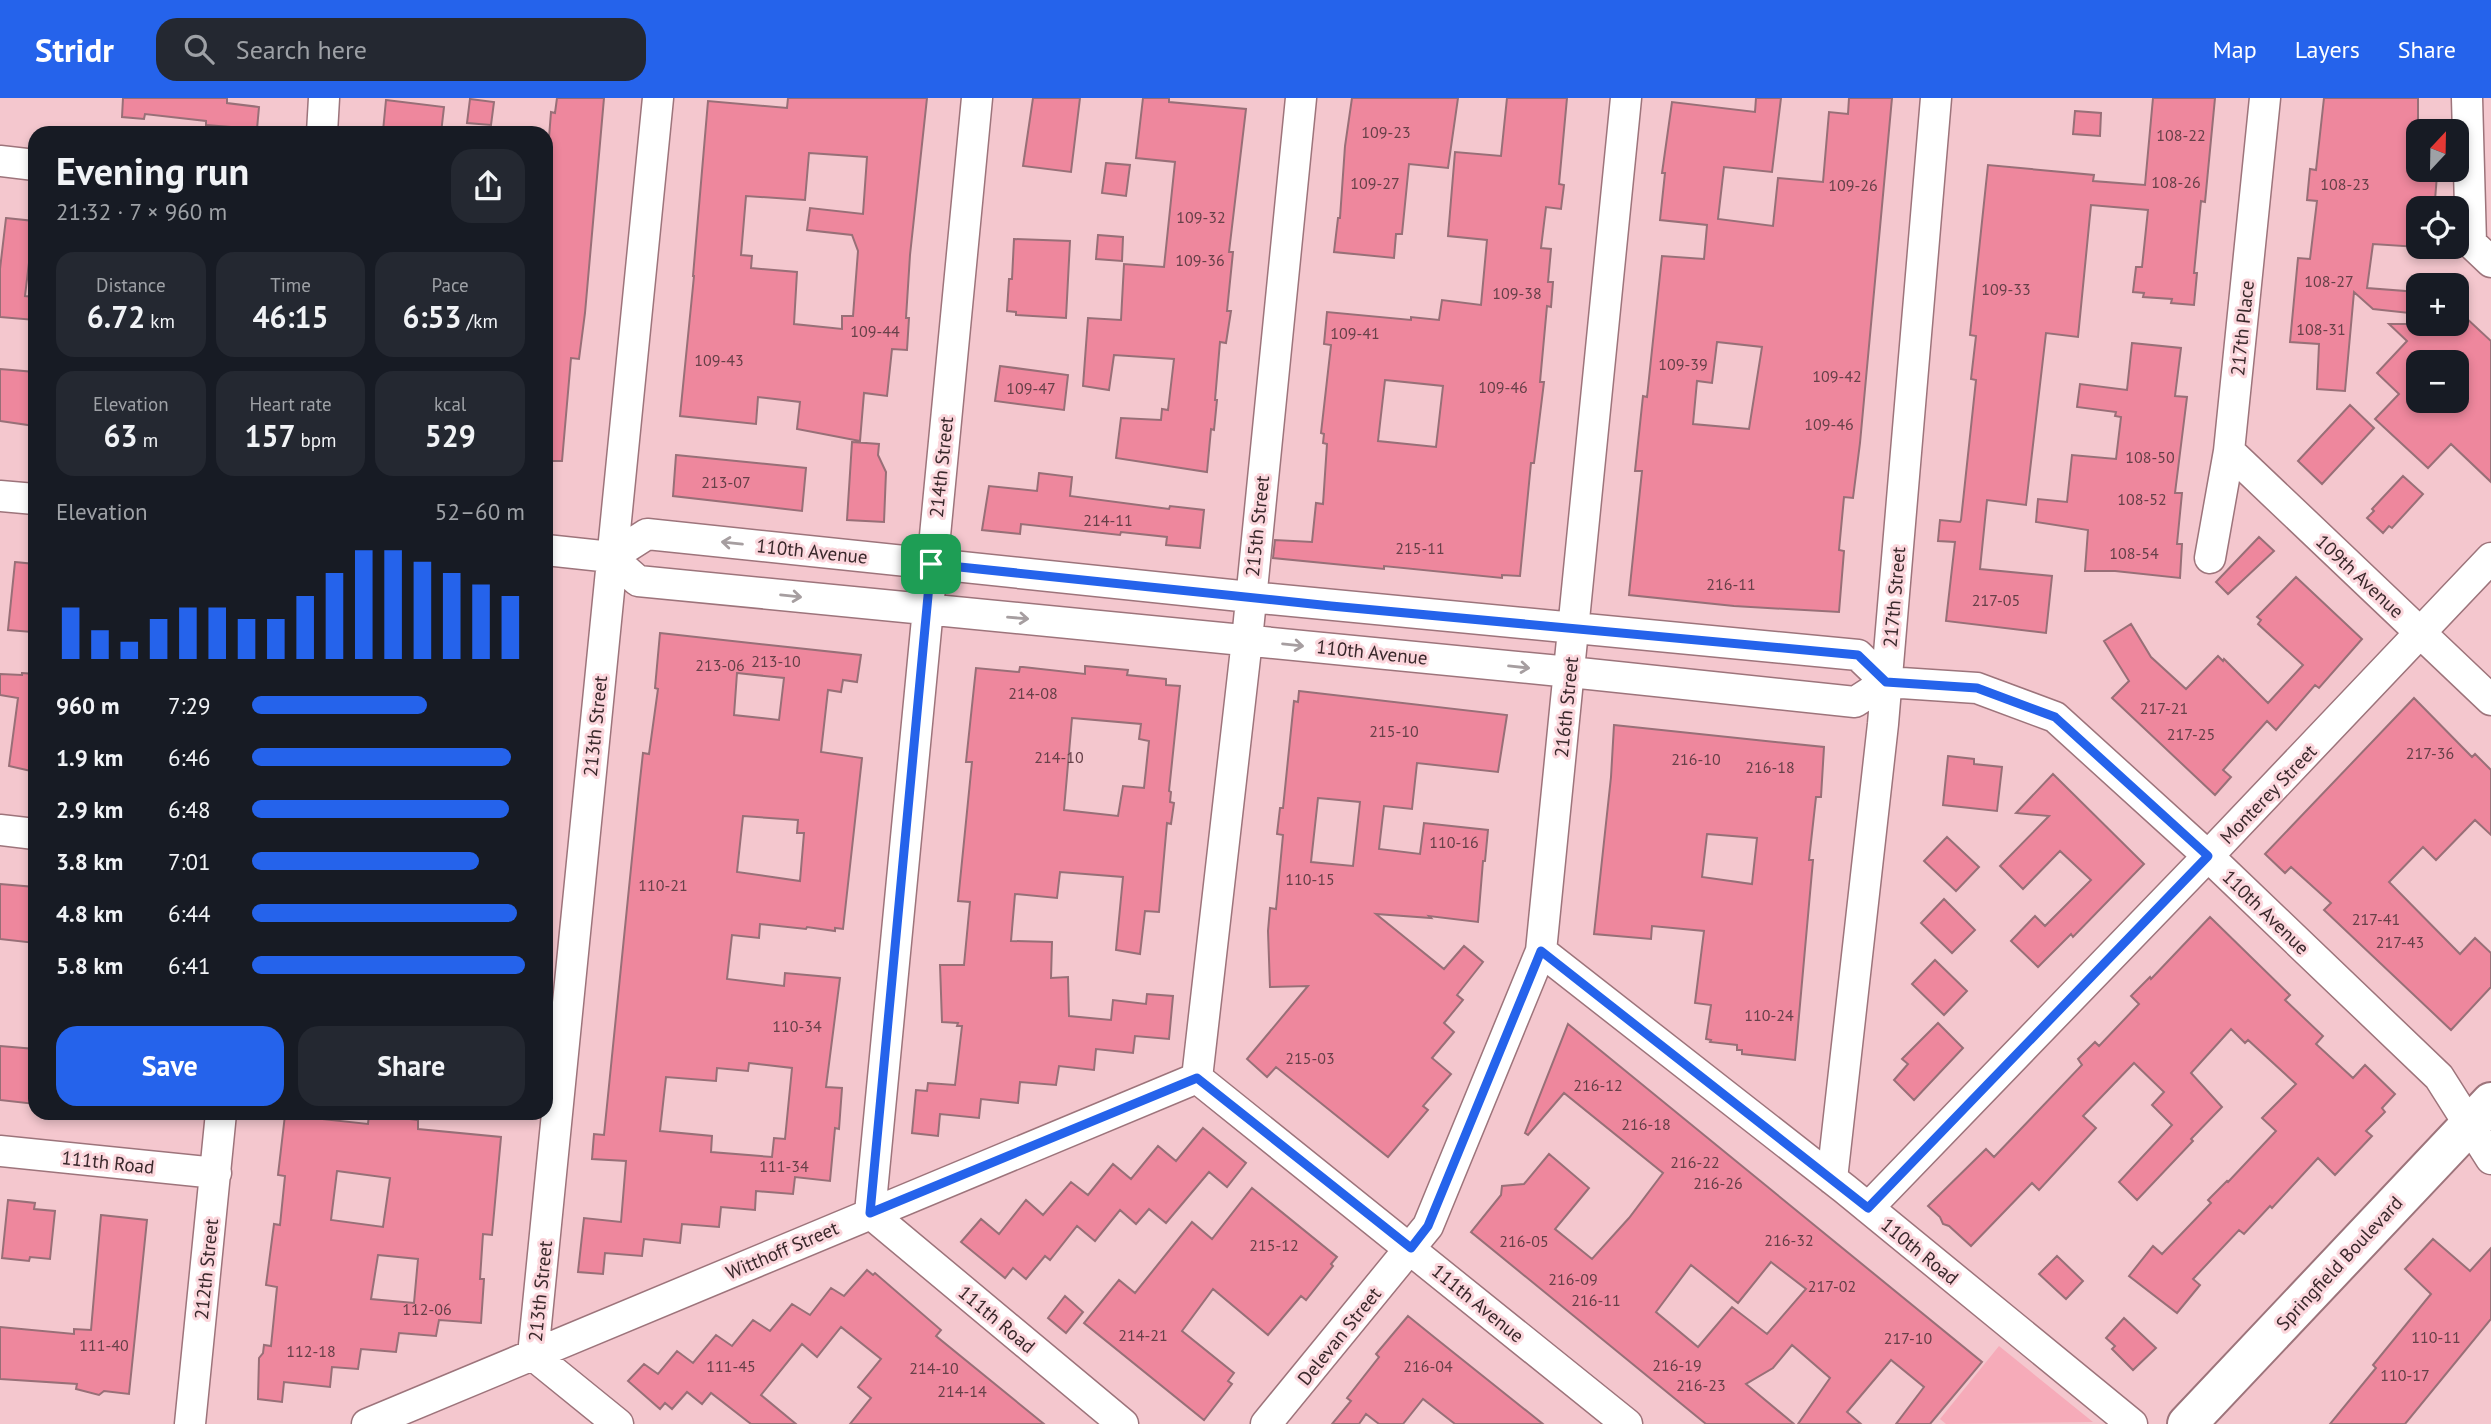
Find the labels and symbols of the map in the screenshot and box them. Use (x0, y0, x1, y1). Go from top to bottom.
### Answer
north arrow (2406, 119, 2469, 182)
house number: 109-23 (1361, 122, 1411, 142)
house number: 108-22 (2156, 125, 2206, 145)
house number: 108-26 (2151, 172, 2201, 192)
house number: 109-27 (1350, 173, 1400, 193)
house number: 108-23 (2320, 174, 2370, 194)
house number: 109-26 (1828, 175, 1878, 195)
house number: 109-32 (1176, 207, 1226, 227)
house number: 109-36 (1175, 250, 1225, 270)
house number: 108-27 (2304, 271, 2354, 291)
house number: 109-33 (1981, 279, 2031, 299)
street label: 217th Place (2225, 279, 2259, 377)
house number: 109-38 (1492, 283, 1542, 303)
house number: 108-31 (2296, 319, 2346, 339)
house number: 109-44 (850, 321, 900, 341)
house number: 109-41 (1330, 323, 1380, 343)
house number: 109-43 (694, 350, 744, 370)
house number: 109-39 (1658, 354, 1708, 374)
house number: 109-42 (1812, 366, 1862, 386)
house number: 109-46 (1478, 377, 1528, 397)
house number: 109-47 (1006, 378, 1056, 398)
house number: 109-46 (1804, 414, 1854, 434)
street label: 214th Street (924, 415, 958, 519)
house number: 108-50 (2125, 447, 2175, 467)
house number: 213-07 (701, 472, 751, 492)
street label: 215th Street (1240, 474, 1274, 578)
house number: 108-52 (2117, 489, 2167, 509)
house number: 214-11 (1083, 510, 1133, 530)
street label: 109th Avenue (2311, 529, 2409, 623)
street label: 110th Avenue (755, 533, 869, 569)
pin (901, 534, 961, 594)
one-way arrow (721, 536, 744, 549)
house number: 215-11 (1395, 538, 1445, 558)
house number: 108-54 (2109, 543, 2159, 563)
street label: 217th Street (1878, 545, 1910, 648)
house number: 216-11 (1706, 574, 1756, 594)
one-way arrow (780, 590, 802, 603)
house number: 217-05 (1972, 590, 2020, 610)
one-way arrow (1006, 612, 1029, 625)
street label: 110th Avenue (1315, 634, 1429, 670)
one-way arrow (1281, 639, 1304, 652)
house number: 213-10 (751, 651, 801, 671)
house number: 213-06 (695, 655, 745, 675)
street label: 216th Street (1549, 655, 1583, 759)
one-way arrow (1508, 661, 1530, 674)
street label: 213th Street (578, 674, 612, 778)
house number: 214-08 (1008, 683, 1058, 703)
house number: 217-21 (2140, 698, 2188, 718)
house number: 215-10 (1369, 721, 1419, 741)
house number: 217-25 (2167, 724, 2215, 744)
street label: Monterey Street (2215, 739, 2322, 849)
house number: 217-36 (2406, 743, 2454, 763)
house number: 214-10 (1034, 747, 1084, 767)
house number: 216-10 (1671, 749, 1721, 769)
house number: 216-18 (1745, 757, 1795, 777)
house number: 110-16 (1429, 832, 1479, 852)
street label: 110th Avenue (2217, 865, 2315, 959)
house number: 110-15 (1285, 869, 1335, 889)
house number: 110-21 (638, 875, 688, 895)
house number: 217-41 (2352, 909, 2400, 929)
house number: 217-43 (2376, 932, 2424, 952)
house number: 110-24 (1744, 1005, 1794, 1025)
house number: 110-34 (772, 1016, 822, 1036)
house number: 215-03 (1285, 1048, 1335, 1068)
house number: 216-12 (1573, 1075, 1623, 1095)
house number: 216-18 (1621, 1114, 1671, 1134)
street label: 111th Road (60, 1145, 156, 1179)
house number: 216-22 (1670, 1152, 1720, 1172)
house number: 111-34 (759, 1156, 809, 1176)
house number: 216-26 (1693, 1173, 1743, 1193)
street label: Springfield Boulevard (2271, 1191, 2407, 1335)
street label: 110th Road (1876, 1212, 1964, 1290)
street label: Witthoff Street (722, 1215, 842, 1284)
street label: 212th Street (189, 1217, 223, 1321)
house number: 216-32 (1764, 1230, 1814, 1250)
house number: 216-05 (1499, 1231, 1549, 1251)
house number: 215-12 (1249, 1235, 1299, 1255)
street label: 213th Street (523, 1239, 557, 1343)
street label: 111th Avenue (1427, 1259, 1529, 1347)
house number: 216-09 (1548, 1269, 1598, 1289)
house number: 217-02 (1808, 1276, 1856, 1296)
street label: 111th Road (954, 1280, 1040, 1358)
street label: Delevan Street (1292, 1282, 1386, 1390)
house number: 216-11 (1571, 1290, 1621, 1310)
house number: 112-06 (402, 1299, 452, 1319)
house number: 214-21 (1118, 1325, 1168, 1345)
house number: 110-11 (2411, 1327, 2461, 1347)
house number: 217-10 (1884, 1328, 1932, 1348)
house number: 111-40 (79, 1335, 129, 1355)
house number: 112-18 (286, 1341, 336, 1361)
house number: 216-19 (1652, 1355, 1702, 1375)
house number: 111-45 (706, 1356, 756, 1376)
house number: 216-04 (1403, 1356, 1453, 1376)
house number: 214-10 (909, 1358, 959, 1378)
house number: 110-17 (2380, 1365, 2430, 1385)
house number: 216-23 (1676, 1375, 1726, 1395)
house number: 214-14 (937, 1381, 987, 1401)

